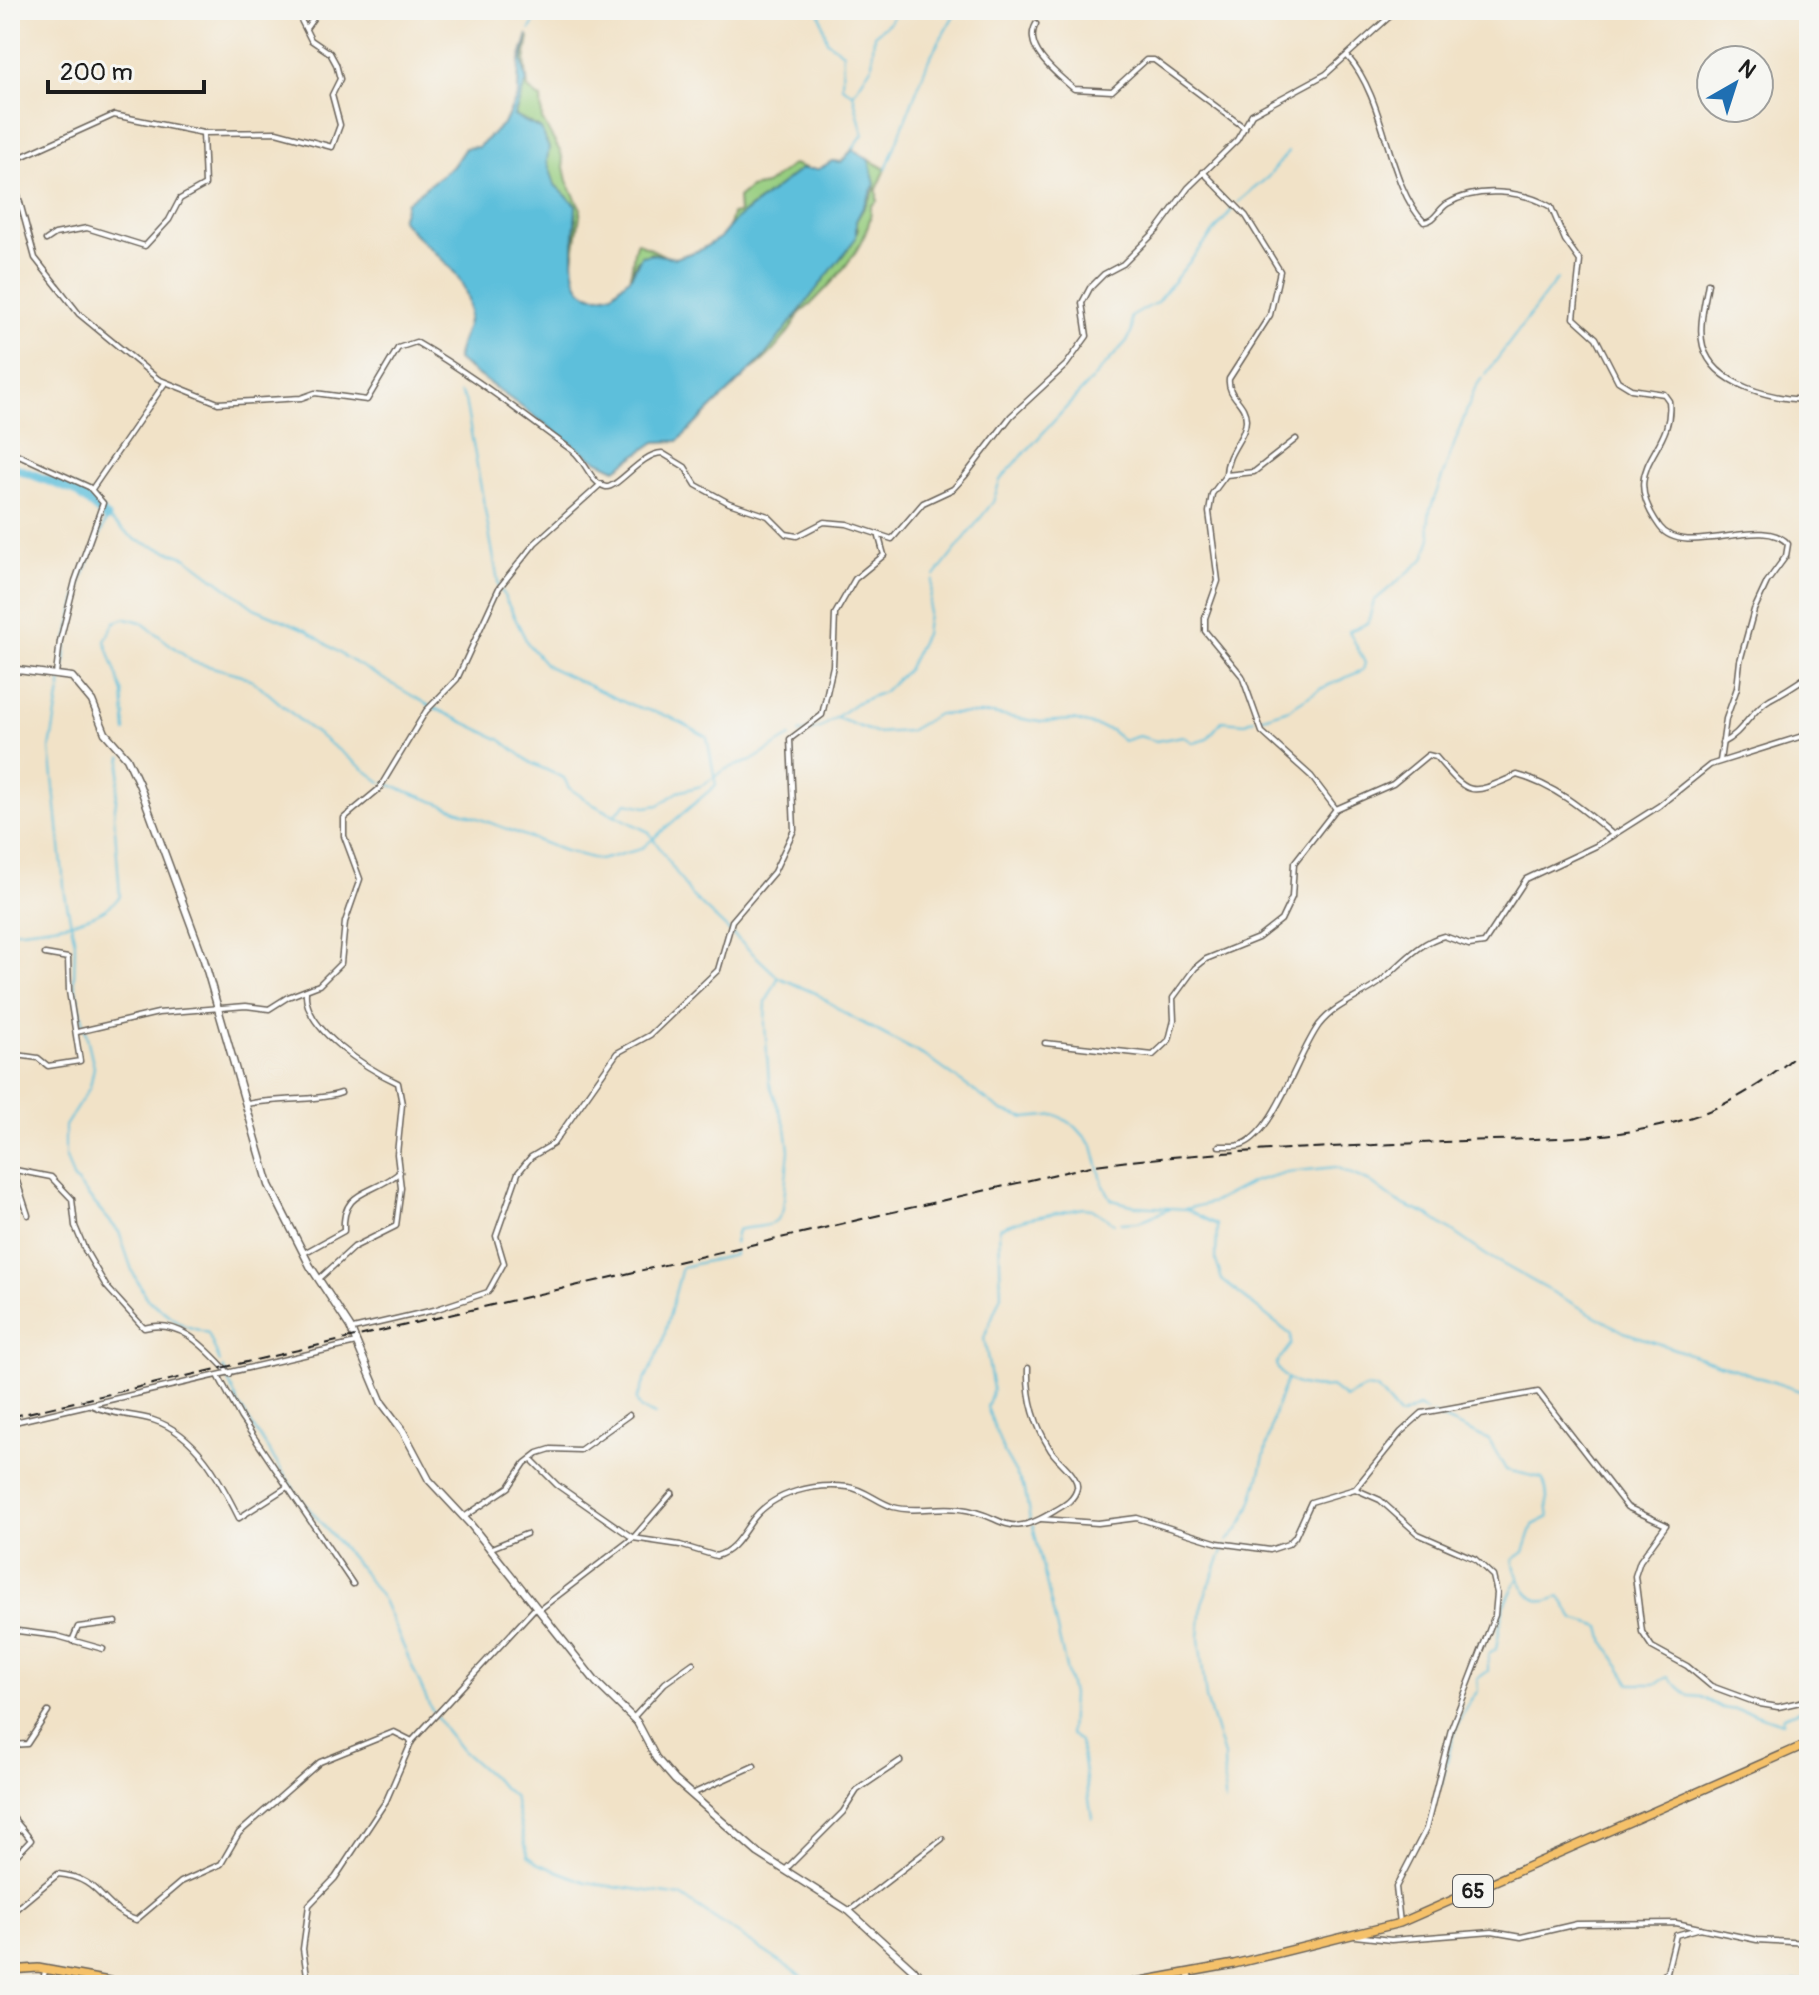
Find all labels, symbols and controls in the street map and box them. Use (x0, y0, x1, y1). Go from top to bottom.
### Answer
scale bar (48, 44, 204, 94)
north arrow (1695, 44, 1775, 124)
text: N (1732, 54, 1762, 85)
text: 200 m (60, 58, 133, 87)
road number: 65 (1453, 1875, 1493, 1907)

